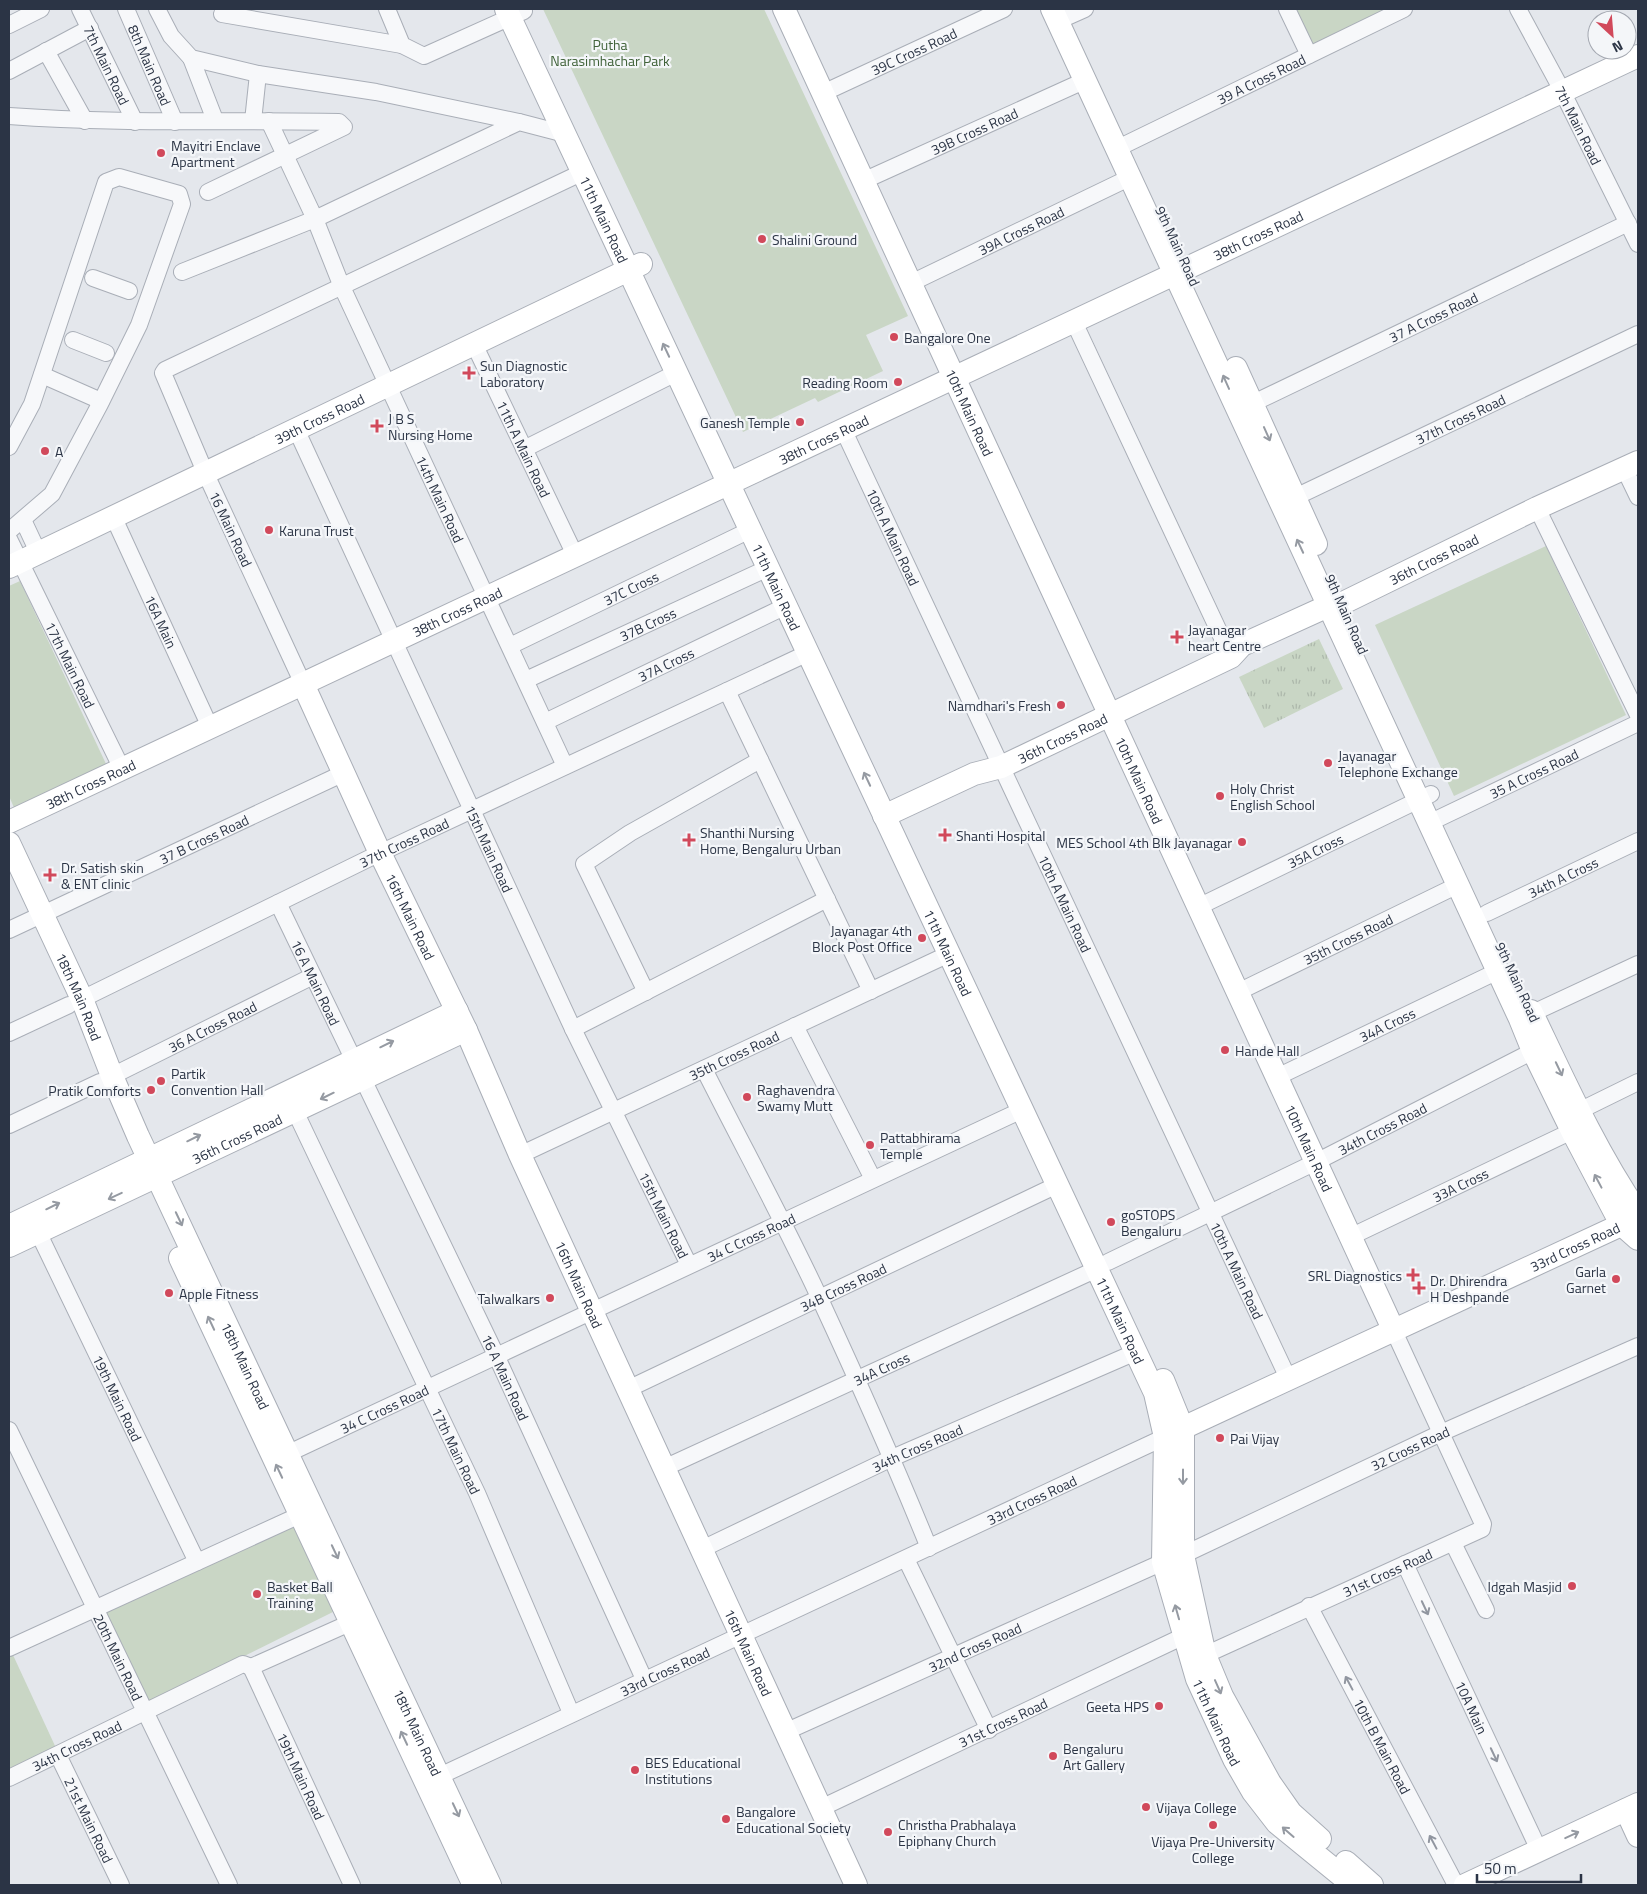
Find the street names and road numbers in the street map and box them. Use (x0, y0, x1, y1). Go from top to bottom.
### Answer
street label: 7th Main Road (79, 21, 135, 108)
street label: 8th Main Road (123, 21, 177, 109)
street label: 39C Cross Road (867, 22, 960, 80)
street label: 39 A Cross Road (1213, 48, 1309, 109)
street label: 7th Main Road (1550, 82, 1607, 168)
street label: 39B Cross Road (927, 102, 1021, 160)
street label: 11th Main Road (575, 172, 634, 266)
street label: 39A Cross Road (974, 200, 1067, 260)
street label: 9th Main Road (1150, 203, 1206, 289)
street label: 38th Cross Road (1209, 205, 1306, 265)
street label: 37 A Cross Road (1385, 286, 1481, 347)
street label: 10th Main Road (941, 365, 999, 459)
street label: 39th Cross Road (271, 388, 368, 449)
street label: 37th Cross Road (1412, 388, 1509, 449)
street label: 11th A Main Road (492, 397, 556, 501)
street label: 38th Cross Road (775, 409, 872, 469)
street label: 14th Main Road (411, 452, 470, 546)
street label: 10th A Main Road (862, 485, 925, 589)
street label: 16 Main Road (204, 488, 258, 570)
street label: 36th Cross Road (1385, 528, 1482, 589)
street label: 11th Main Road (747, 540, 806, 634)
street label: 37C Cross (599, 565, 662, 610)
street label: 9th Main Road (1320, 570, 1374, 658)
street label: 38th Cross Road (408, 581, 505, 642)
street label: 16A Main (140, 591, 183, 651)
street label: 37B Cross (616, 602, 679, 646)
street label: 17th Main Road (41, 618, 101, 711)
street label: 37A Cross (634, 641, 697, 686)
street label: 36th Cross Road (1014, 707, 1111, 768)
street label: 10th Main Road (1110, 733, 1169, 827)
street label: 35 A Cross Road (1486, 743, 1582, 803)
street label: 38th Cross Road (42, 753, 139, 814)
street label: 15th Main Road (460, 801, 519, 896)
street label: 37 B Cross Road (155, 809, 252, 869)
street label: 37th Cross Road (355, 812, 452, 872)
street label: 35A Cross (1283, 828, 1346, 873)
street label: 10th A Main Road (1034, 851, 1097, 956)
street label: 34th A Cross (1524, 851, 1601, 903)
street label: 16th Main Road (381, 869, 441, 963)
street label: 11th Main Road (919, 905, 978, 999)
street label: 35th Cross Road (1299, 908, 1396, 969)
street label: 16 A Main Road (287, 936, 346, 1029)
street label: 9th Main Road (1490, 939, 1546, 1025)
street label: 18th Main Road (51, 949, 108, 1044)
street label: 36 A Cross Road (164, 995, 260, 1057)
street label: 34A Cross (1355, 1002, 1419, 1047)
street label: 35th Cross Road (685, 1025, 782, 1085)
street label: 34th Cross Road (1334, 1097, 1430, 1160)
street label: 10th Main Road (1280, 1101, 1339, 1195)
street label: 36th Cross Road (188, 1108, 285, 1169)
street label: 33A Cross (1429, 1162, 1492, 1207)
street label: 15th Main Road (634, 1168, 695, 1262)
street label: 34 C Cross Road (703, 1207, 799, 1267)
street label: 33rd Cross Road (1526, 1217, 1623, 1276)
street label: 10th A Main Road (1206, 1218, 1269, 1322)
street label: 16th Main Road (550, 1237, 609, 1331)
street label: 34B Cross Road (796, 1257, 890, 1316)
street label: 11th Main Road (1091, 1273, 1150, 1367)
street label: 18th Main Road (216, 1319, 275, 1413)
street label: 16 A Main Road (477, 1330, 535, 1424)
street label: 34A Cross (850, 1346, 913, 1390)
street label: 19th Main Road (88, 1351, 148, 1445)
street label: 34 C Cross Road (336, 1379, 432, 1438)
street label: 17th Main Road (427, 1403, 486, 1497)
street label: 34th Cross Road (868, 1418, 966, 1477)
street label: 32 Cross Road (1367, 1420, 1453, 1475)
street label: 33rd Cross Road (983, 1469, 1080, 1529)
street label: 31st Cross Road (1339, 1543, 1435, 1602)
street label: 16th Main Road (720, 1605, 778, 1699)
street label: 20th Main Road (89, 1610, 149, 1704)
street label: 32nd Cross Road (925, 1617, 1025, 1677)
street label: 33rd Cross Road (616, 1641, 713, 1701)
street label: 11th Main Road (1188, 1675, 1246, 1770)
street label: 10A Main (1451, 1677, 1494, 1737)
street label: 18th Main Road (389, 1685, 448, 1779)
street label: 31st Cross Road (955, 1692, 1051, 1752)
street label: 10th B Main Road (1349, 1694, 1417, 1797)
street label: 34th Cross Road (28, 1714, 125, 1776)
street label: 19th Main Road (272, 1729, 331, 1823)
street label: 21st Main Road (60, 1773, 119, 1866)

